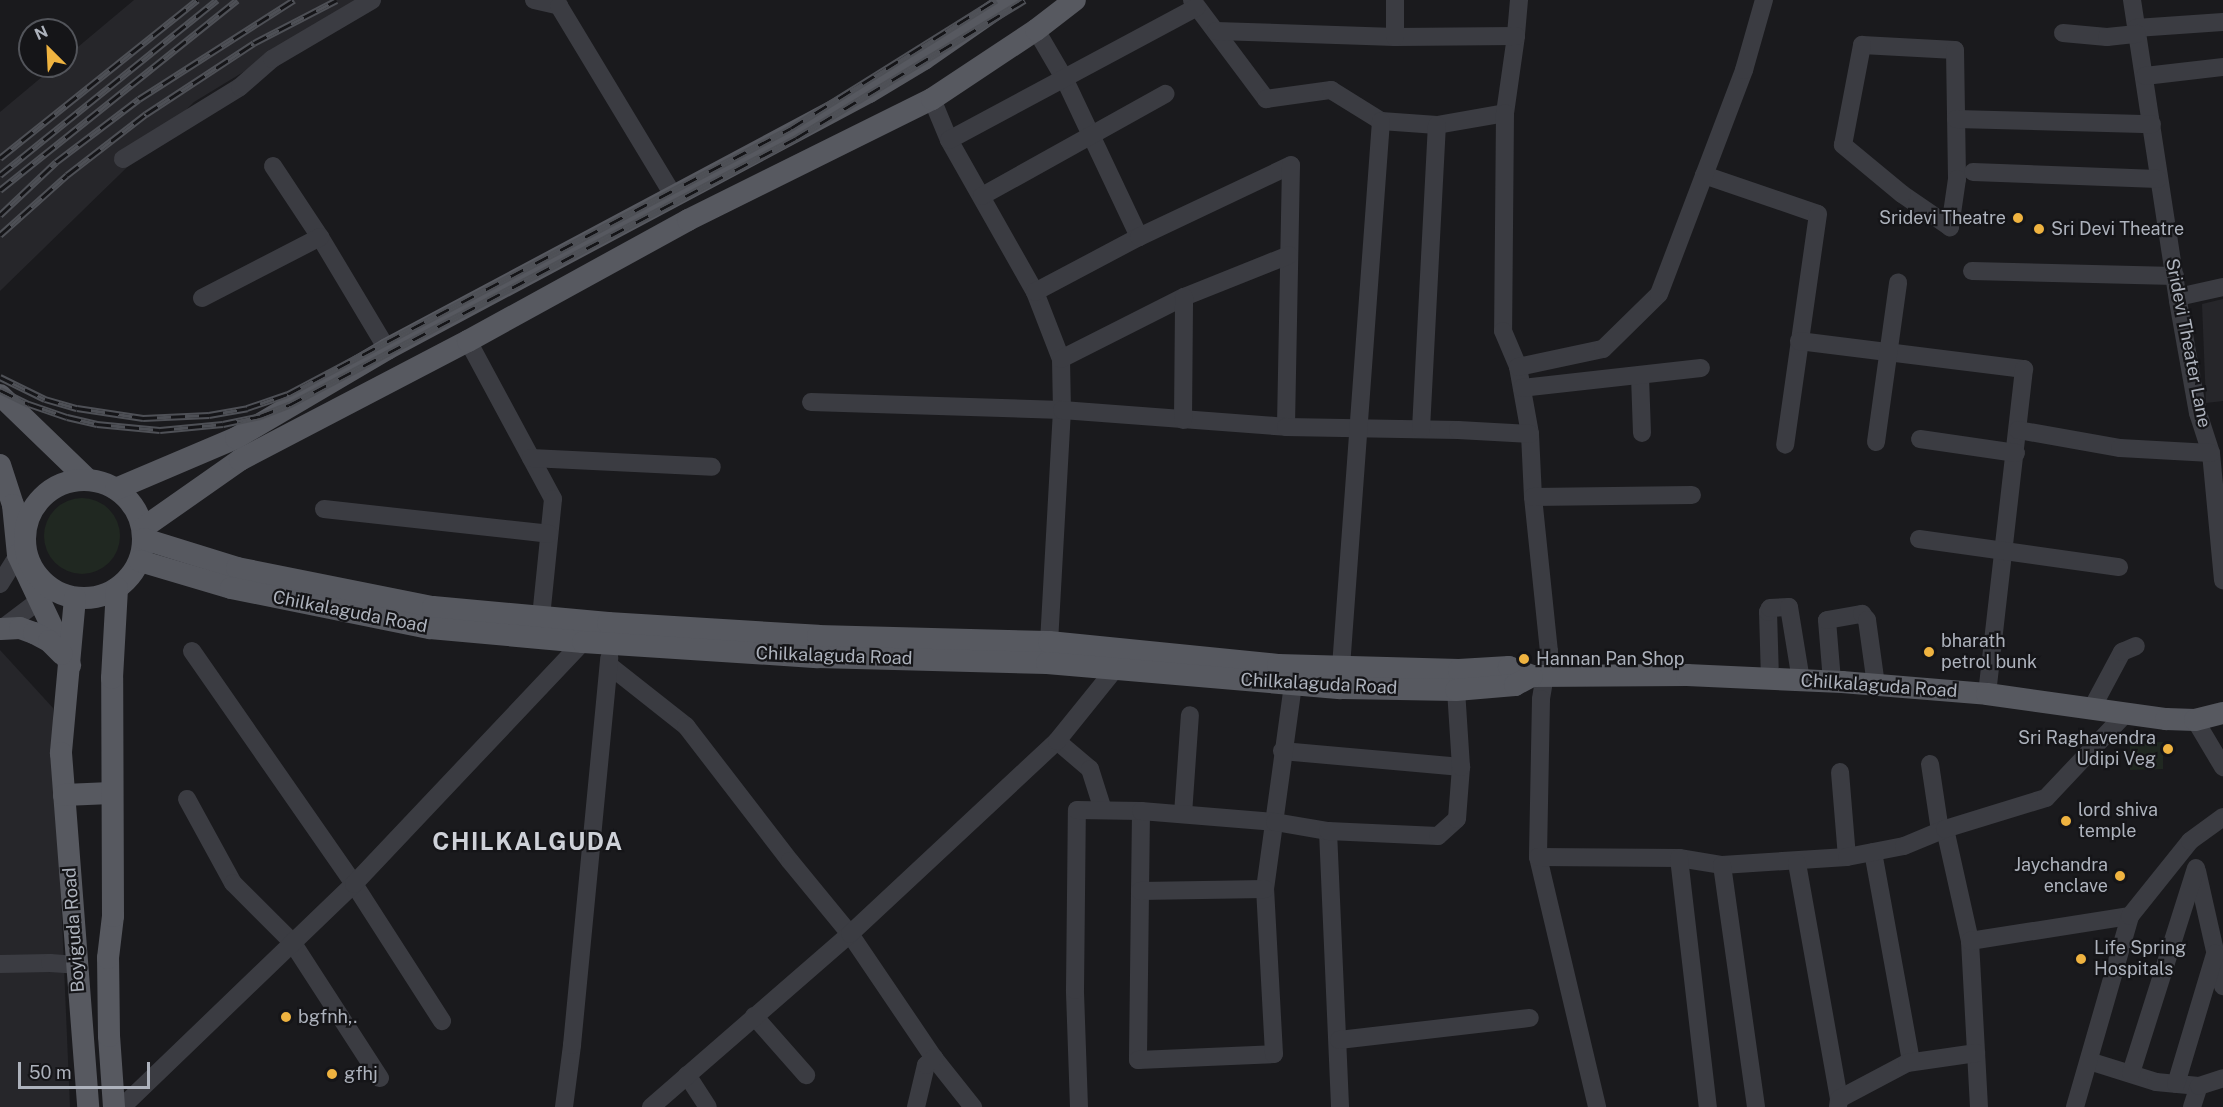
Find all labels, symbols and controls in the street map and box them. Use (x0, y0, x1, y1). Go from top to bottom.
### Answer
north arrow (18, 18, 78, 78)
text: N (32, 22, 51, 44)
place label: Sridevi Theatre (1879, 207, 2006, 229)
marker: Sridevi Theatre (2011, 211, 2025, 225)
place label: Sri Devi Theatre (2051, 218, 2184, 240)
marker: Sri Devi Theatre (2032, 222, 2046, 236)
street label: Sridevi Theater Lane (2161, 257, 2215, 429)
street label: Chilkalaguda Road (271, 586, 429, 638)
place label: bharath petrol bunk (1941, 631, 2037, 674)
street label: Chilkalaguda Road (755, 642, 913, 670)
marker: bharath petrol bunk (1922, 645, 1936, 659)
place label: Hannan Pan Shop (1536, 648, 1684, 670)
marker: Hannan Pan Shop (1517, 652, 1531, 666)
street label: Chilkalaguda Road (1240, 669, 1398, 699)
street label: Chilkalaguda Road (1800, 670, 1958, 702)
place label: Sri Raghavendra Udipi Veg (2018, 728, 2156, 771)
marker: Sri Raghavendra Udipi Veg (2161, 742, 2175, 756)
place label: lord shiva temple (2078, 800, 2158, 842)
marker: lord shiva temple (2059, 814, 2073, 828)
district label: CHILKALGUDA (432, 828, 624, 856)
place label: Jaychandra enclave (2014, 855, 2108, 898)
street label: Boyiguda Road (59, 867, 89, 993)
marker: Jaychandra enclave (2113, 869, 2127, 883)
place label: Life Spring Hospitals (2094, 938, 2186, 980)
marker: Life Spring Hospitals (2072, 950, 2090, 968)
place label: bgfnh,. (298, 1006, 357, 1028)
marker: bgfnh,. (279, 1010, 293, 1024)
scale bar (21, 1050, 153, 1088)
text: 50 m (29, 1062, 72, 1083)
place label: gfhj (344, 1063, 378, 1085)
marker: gfhj (325, 1067, 339, 1081)

